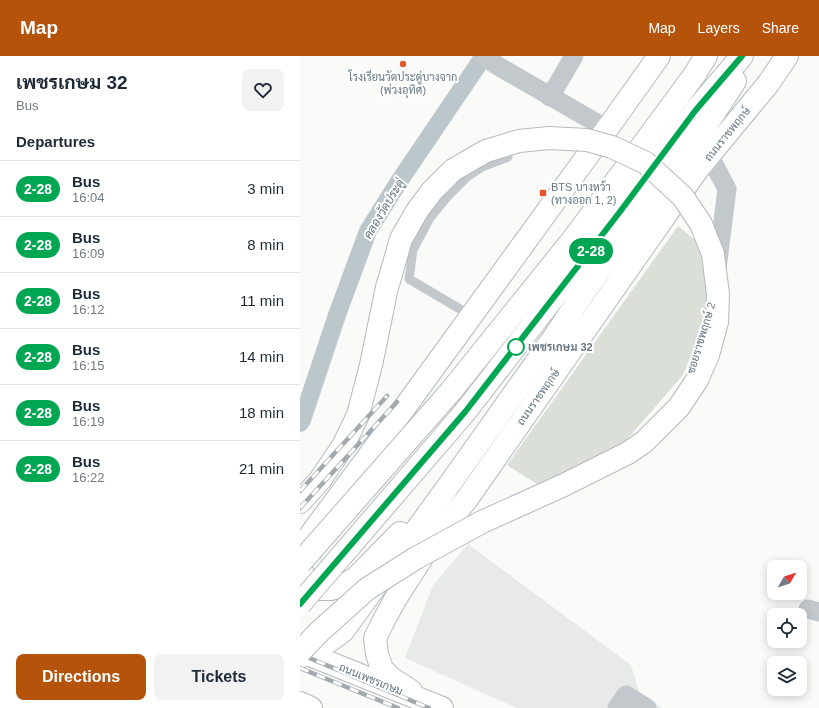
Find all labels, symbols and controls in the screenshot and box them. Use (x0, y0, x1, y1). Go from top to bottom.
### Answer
text: Map (20, 17, 58, 38)
text: Map (648, 20, 676, 36)
text: Layers (698, 20, 740, 36)
text: Share (762, 20, 799, 36)
marker: โรงเรียนวัดประดู่บางจาก (พ่วงอุทิศ) (398, 59, 408, 69)
button: heart (242, 69, 284, 111)
place label: โรงเรียนวัดประดู่บางจาก (พ่วงอุทิศ) (348, 69, 457, 99)
text: เพชรเกษม 32 (16, 72, 128, 93)
text: Bus (16, 98, 38, 113)
street label: ถนนราชพฤกษ์ (700, 103, 753, 164)
text: Departures (16, 133, 95, 150)
text: Bus (72, 173, 100, 190)
water label: คลองวัดประดู่ (361, 176, 409, 242)
text: 3 min (247, 180, 284, 197)
place label: BTS บางหว้า (ทางออก 1, 2) (551, 180, 617, 206)
text: 2-28 (24, 181, 52, 197)
marker: BTS บางหว้า (ทางออก 1, 2) (538, 188, 548, 198)
text: 16:04 (72, 190, 105, 205)
text: Bus (72, 229, 100, 246)
text: 8 min (247, 236, 284, 253)
text: 2-28 (24, 237, 52, 253)
line badge: 2-28 (563, 238, 619, 264)
text: 2-28 (577, 243, 605, 259)
text: 16:09 (72, 246, 105, 261)
text: Bus (72, 285, 100, 302)
text: 11 min (240, 292, 284, 309)
text: 2-28 (24, 293, 52, 309)
street label: ซอยราชพฤกษ์ 2 (683, 300, 719, 375)
text: 16:12 (72, 302, 105, 317)
marker: เพชรเกษม 32 (507, 338, 525, 356)
text: Bus (72, 341, 100, 358)
place label: เพชรเกษม 32 (528, 341, 593, 353)
text: 14 min (239, 348, 284, 365)
text: 2-28 (24, 349, 52, 365)
text: 16:15 (72, 358, 105, 373)
street label: ถนนราชพฤกษ์ (513, 365, 563, 428)
text: Bus (72, 397, 100, 414)
text: 18 min (239, 404, 284, 421)
text: 2-28 (24, 405, 52, 421)
text: 16:19 (72, 414, 105, 429)
text: Bus (72, 453, 100, 470)
text: 21 min (239, 460, 284, 477)
text: 2-28 (24, 461, 52, 477)
text: 16:22 (72, 470, 105, 485)
north arrow (767, 560, 807, 600)
map controls (767, 560, 807, 696)
button: locate (767, 608, 807, 648)
button: Directions (16, 654, 146, 700)
button: Tickets (154, 654, 284, 700)
button: layers (767, 656, 807, 696)
street label: ถนนเพชรเกษม (337, 661, 405, 697)

